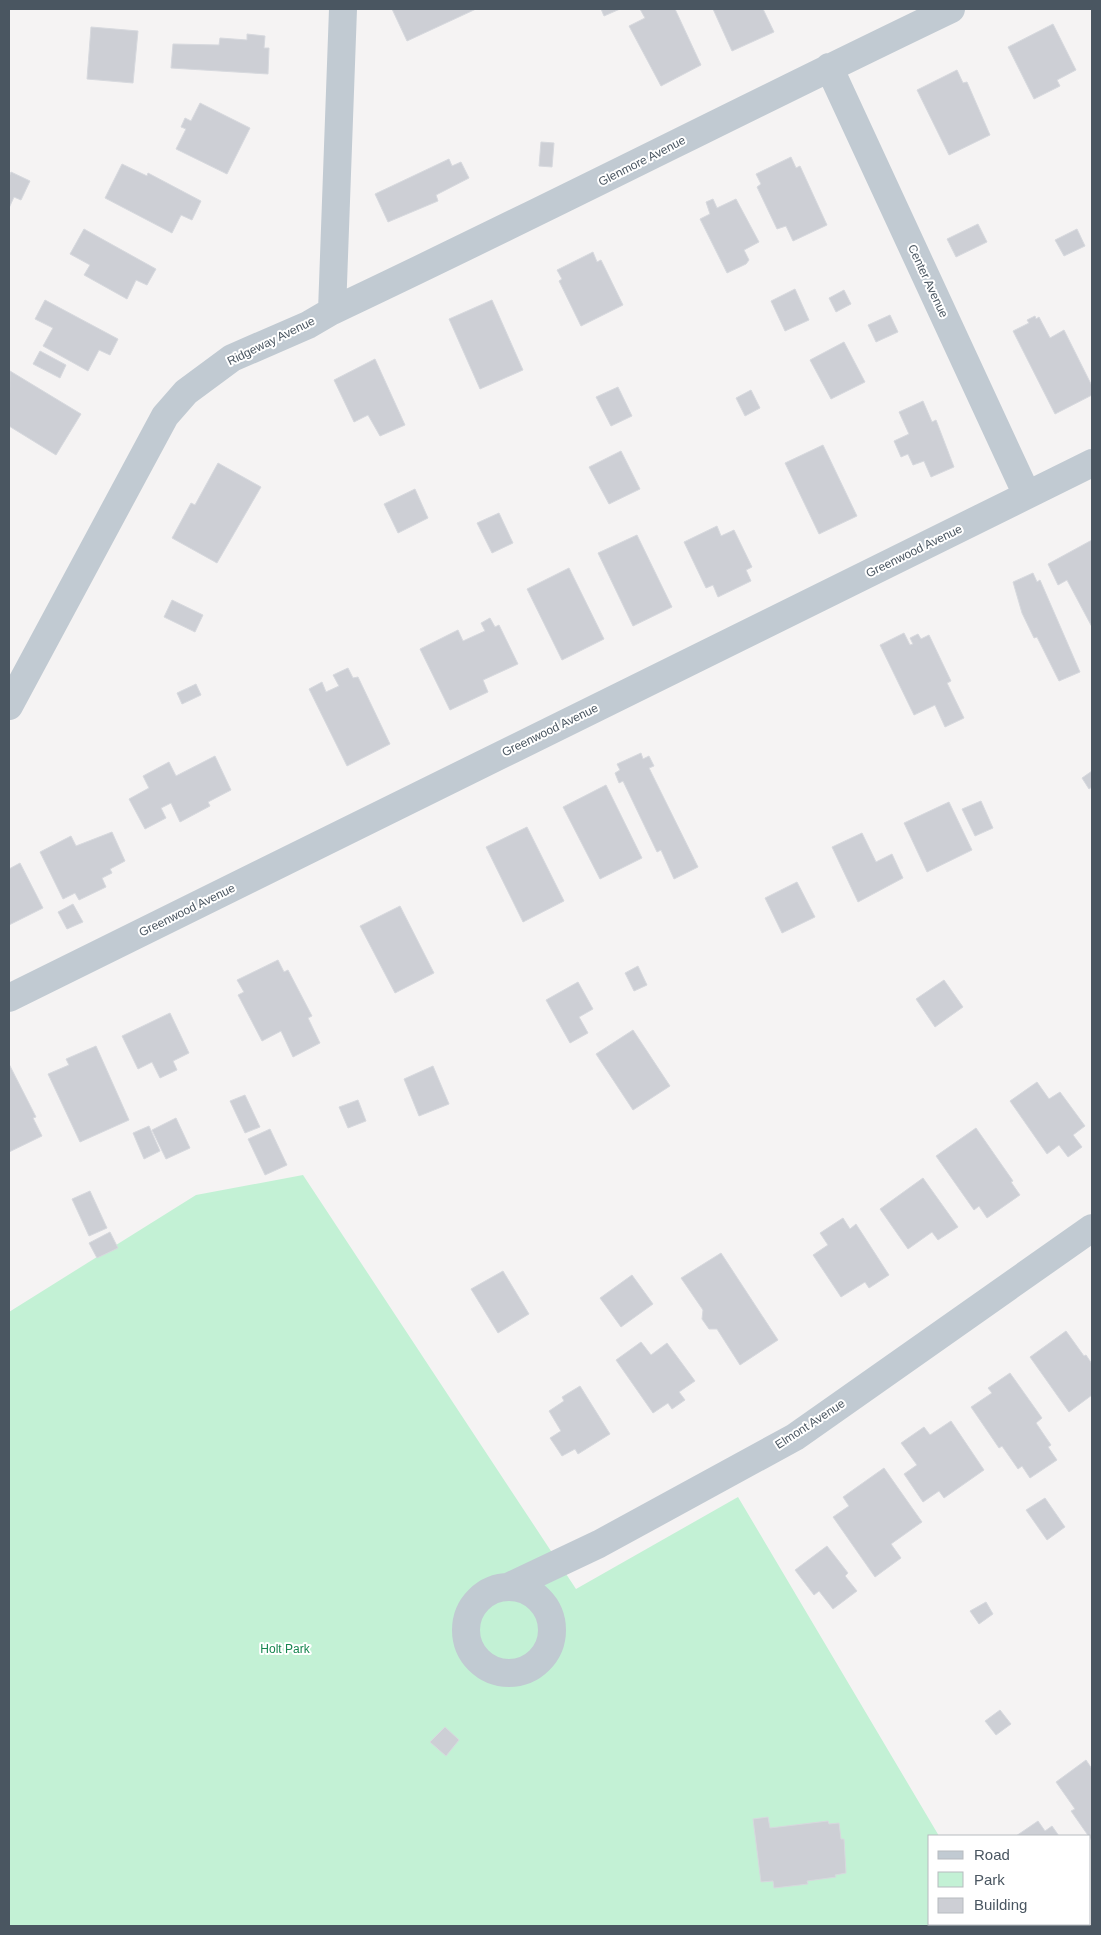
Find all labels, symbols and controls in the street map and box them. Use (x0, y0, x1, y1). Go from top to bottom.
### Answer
street label: Glenmore Avenue (596, 133, 688, 189)
street label: Center Avenue (905, 242, 951, 320)
street label: Ridgeway Avenue (225, 314, 317, 368)
street label: Greenwood Avenue (864, 522, 965, 580)
street label: Greenwood Avenue (500, 701, 601, 759)
street label: Greenwood Avenue (137, 881, 238, 939)
street label: Elmont Avenue (772, 1396, 848, 1452)
park label: Holt Park (260, 1642, 311, 1656)
legend (928, 1835, 1091, 1925)
text: Road (974, 1846, 1010, 1863)
text: Park (974, 1871, 1005, 1888)
text: Building (974, 1896, 1027, 1913)

